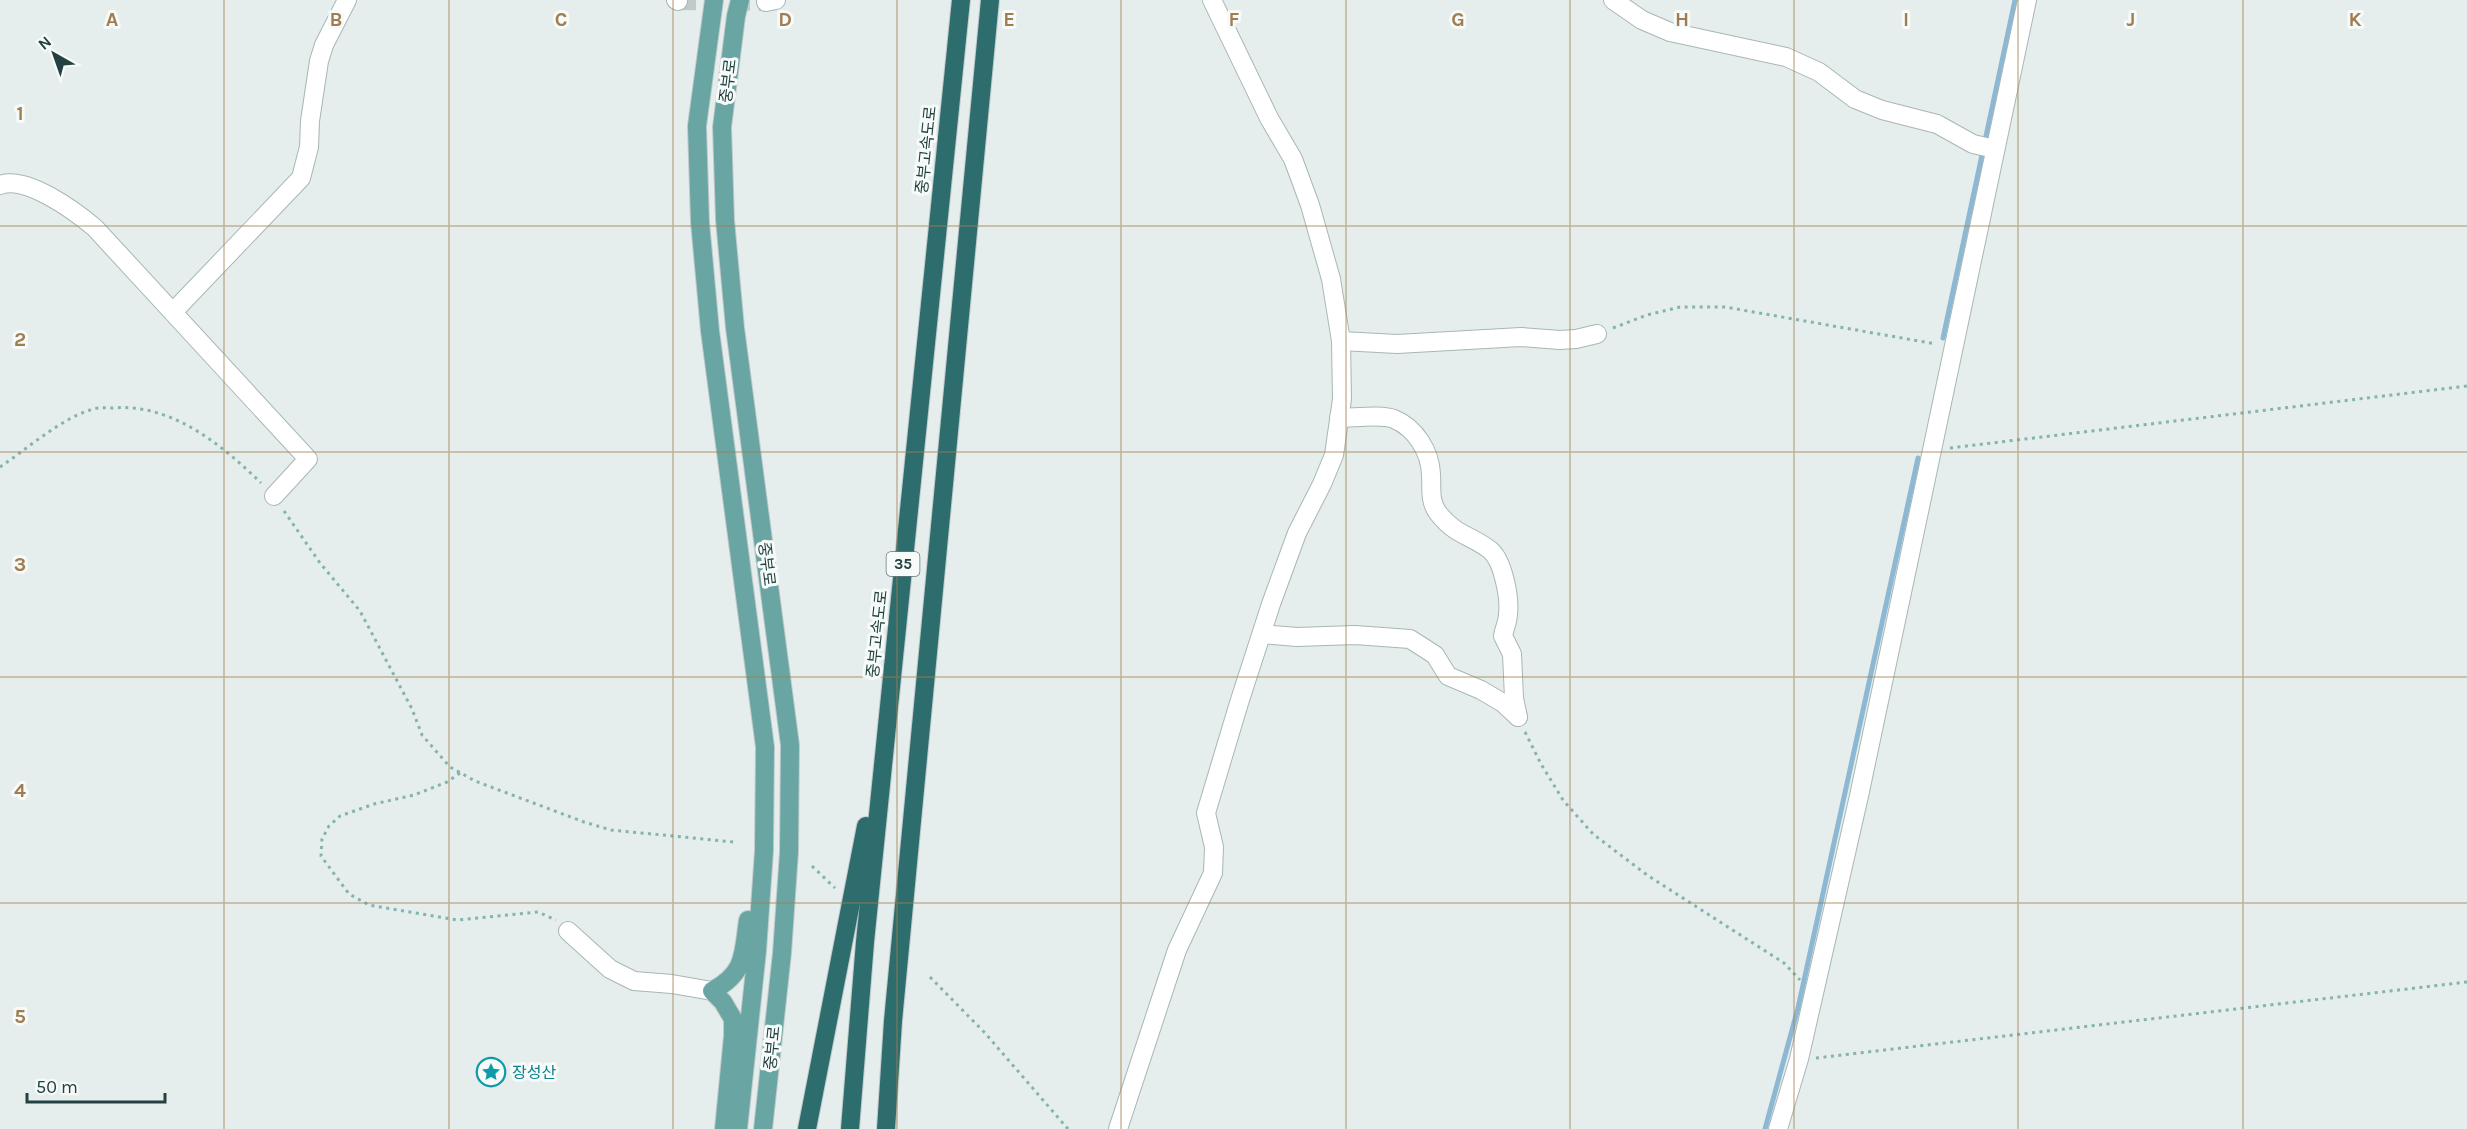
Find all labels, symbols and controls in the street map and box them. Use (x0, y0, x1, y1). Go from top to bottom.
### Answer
text: A (106, 8, 119, 31)
text: B (330, 8, 342, 31)
text: C (555, 8, 567, 31)
text: D (778, 8, 792, 31)
text: E (1003, 8, 1015, 31)
text: F (1229, 8, 1240, 31)
text: G (1451, 8, 1465, 31)
text: H (1675, 8, 1689, 31)
text: I (1903, 8, 1909, 31)
text: J (2127, 8, 2135, 31)
text: K (2348, 8, 2362, 31)
north arrow (24, 24, 84, 84)
text: N (34, 32, 55, 54)
street label: 중부로 (716, 58, 740, 104)
text: 1 (16, 102, 24, 125)
street label: 중부고속도로 (912, 105, 940, 195)
text: 2 (14, 328, 26, 351)
street label: 중부로 (755, 541, 779, 587)
road number: 35 (886, 552, 920, 576)
text: 3 (14, 553, 26, 576)
street label: 중부고속도로 (863, 589, 891, 679)
text: 4 (14, 779, 26, 802)
text: 5 (14, 1005, 26, 1028)
street label: 중부로 (760, 1025, 784, 1071)
place icon: 장성산 (475, 1056, 507, 1088)
place label: 장성산 (512, 1063, 556, 1082)
scale bar (27, 1066, 165, 1104)
text: 50 m (36, 1076, 78, 1098)

